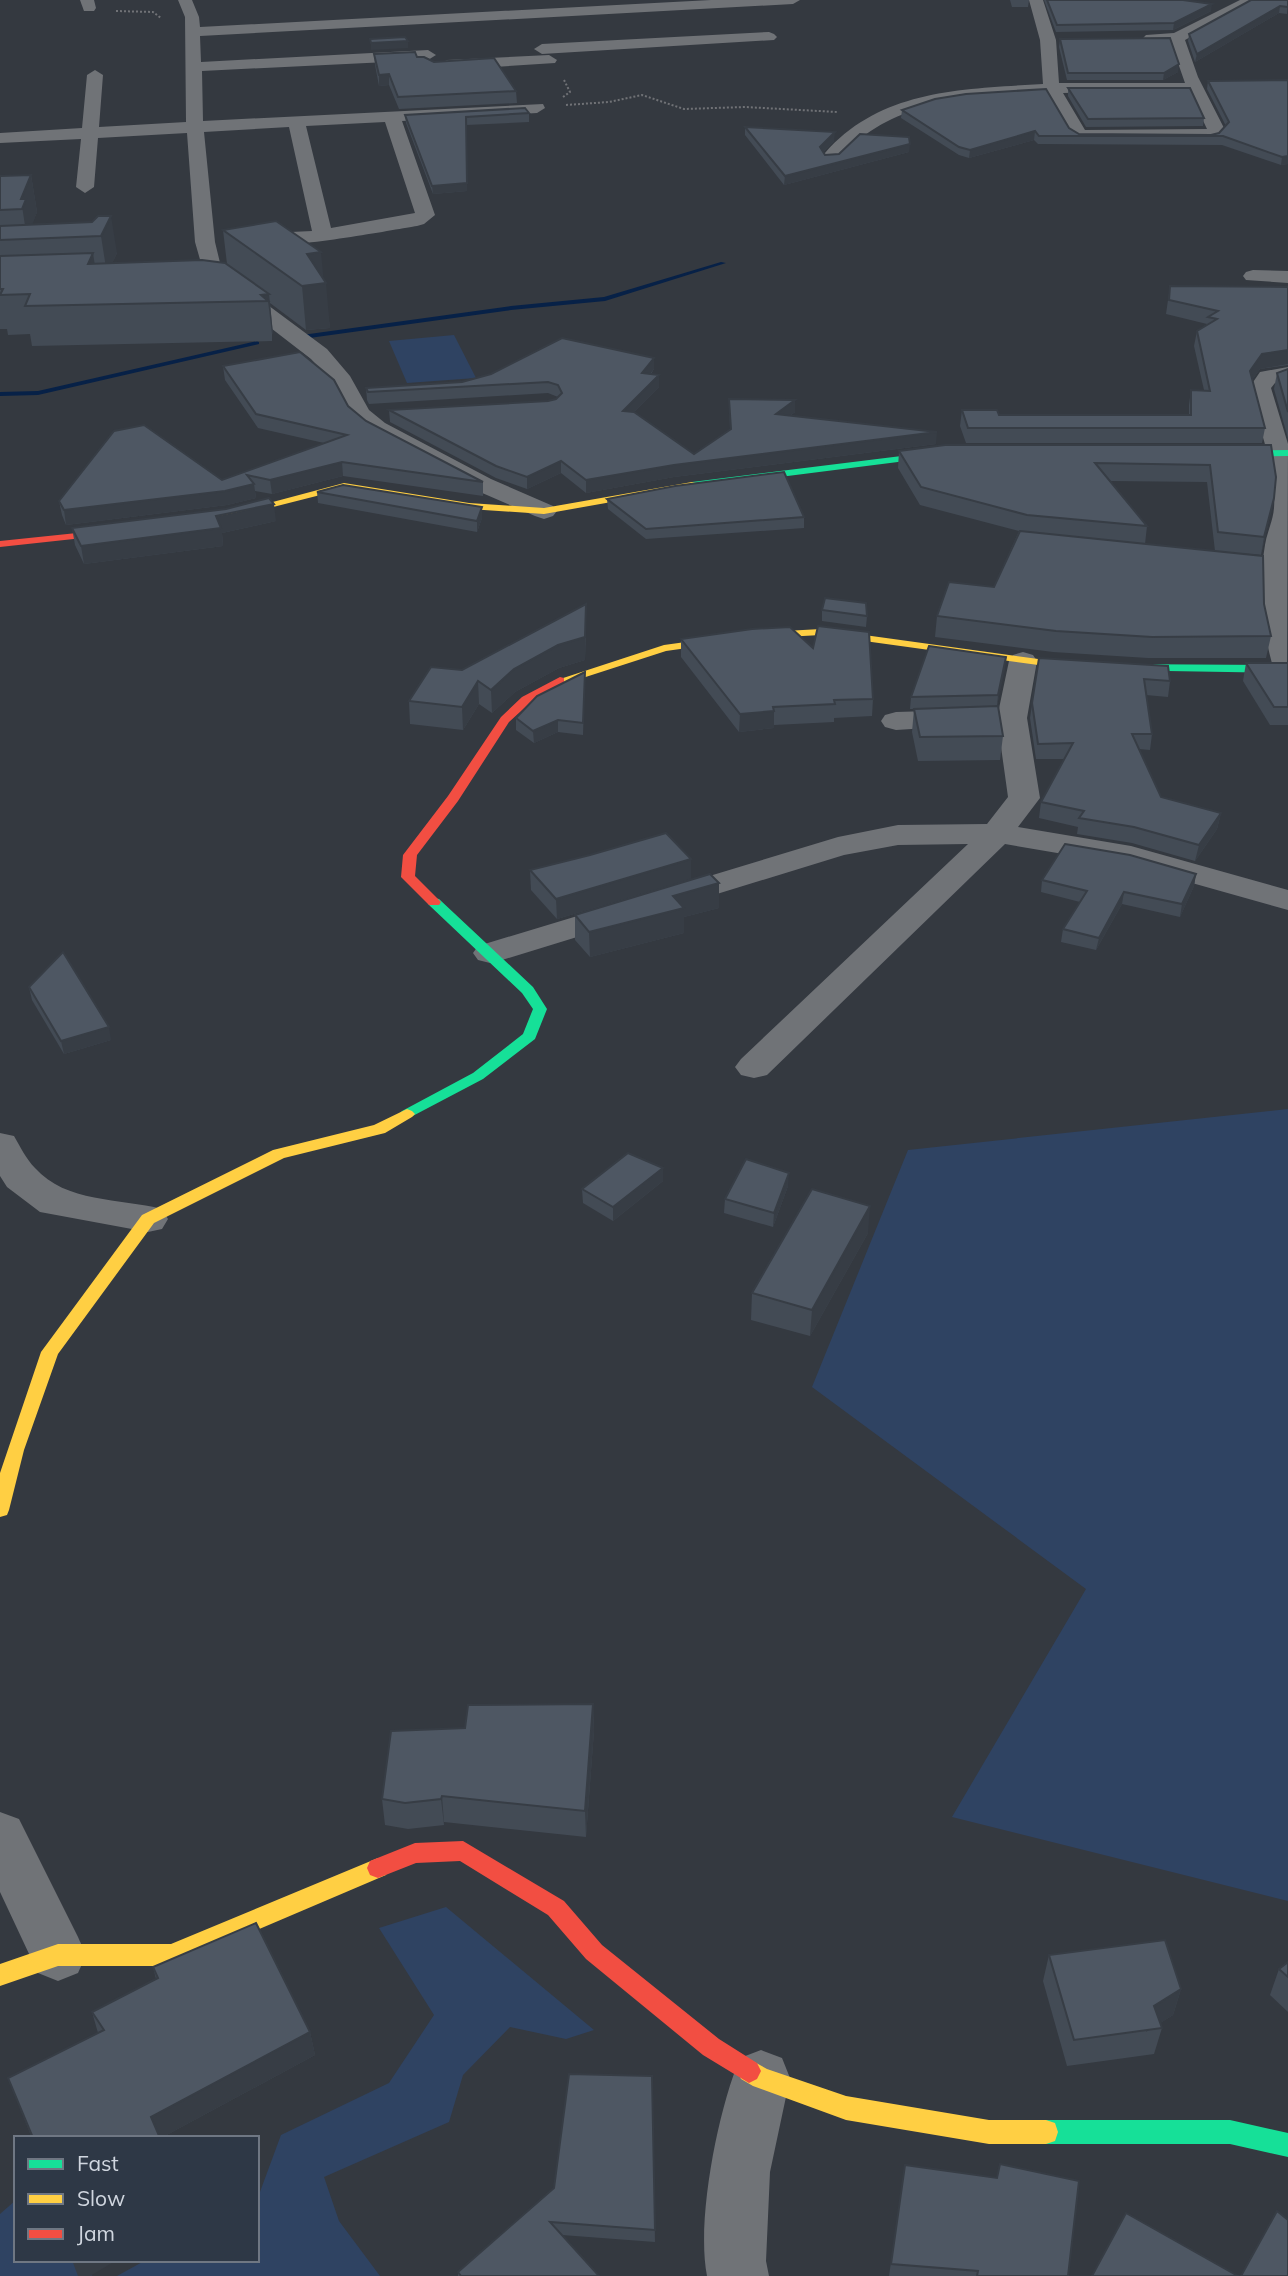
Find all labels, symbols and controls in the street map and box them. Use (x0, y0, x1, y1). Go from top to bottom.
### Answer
legend (14, 2136, 259, 2262)
text: Fast (77, 2150, 119, 2176)
text: Slow (77, 2185, 125, 2211)
text: Jam (77, 2220, 115, 2246)

